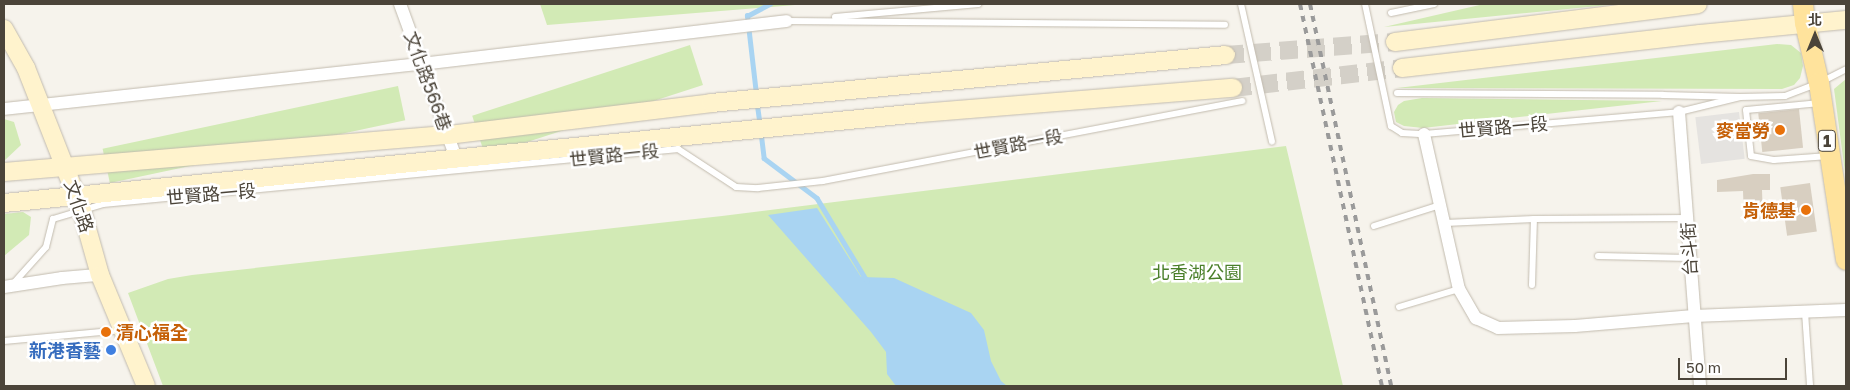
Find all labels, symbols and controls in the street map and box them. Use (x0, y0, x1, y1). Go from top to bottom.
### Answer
north arrow (1790, 10, 1840, 60)
text: 北 (1808, 11, 1822, 28)
street label: 文化路566巷 (400, 28, 456, 134)
street label: 世賢路一段 (1457, 112, 1549, 142)
place label: 麥當勞 (1716, 119, 1770, 141)
marker: 麥當勞 (1774, 124, 1786, 136)
street label: 世賢路一段 (972, 125, 1064, 163)
road number: 1 (1817, 128, 1837, 154)
street label: 世賢路一段 (568, 140, 660, 170)
street label: 文化路 (60, 177, 98, 235)
street label: 世賢路一段 (165, 179, 257, 209)
place label: 肯德基 (1742, 199, 1796, 221)
marker: 肯德基 (1800, 204, 1812, 216)
street label: 台斗街 (1677, 221, 1701, 277)
park label: 北香湖公園 (1152, 261, 1242, 283)
place label: 清心福全 (116, 321, 188, 343)
marker: 清心福全 (100, 326, 112, 338)
place label: 新港香藝 (29, 339, 101, 361)
marker: 新港香藝 (105, 344, 117, 356)
scale bar (1680, 348, 1789, 380)
text: 50 m (1686, 358, 1721, 376)

